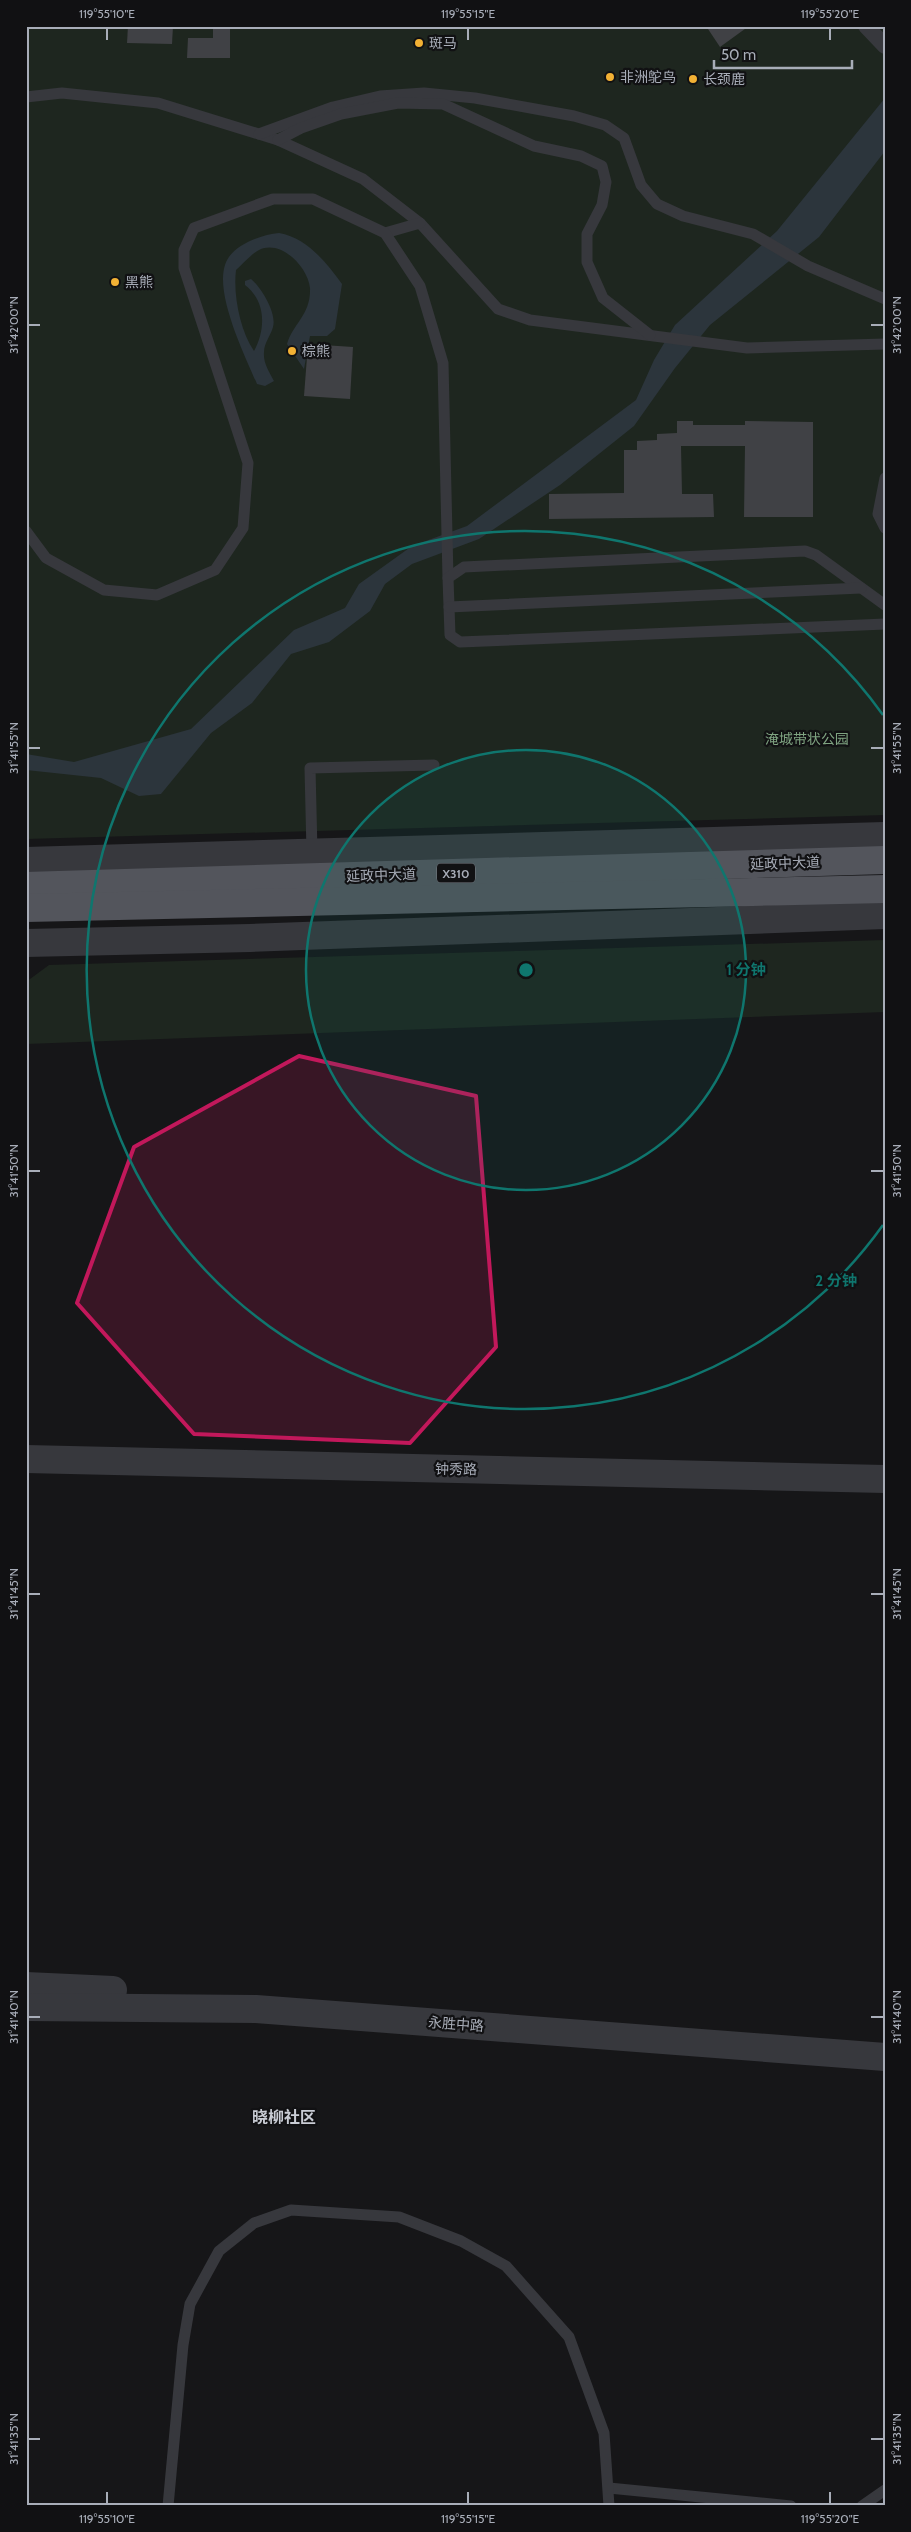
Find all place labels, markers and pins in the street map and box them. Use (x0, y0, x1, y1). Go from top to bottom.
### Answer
place label: 斑马 (429, 34, 457, 52)
marker: 斑马 (413, 37, 425, 49)
place label: 非洲鸵鸟 (620, 68, 676, 86)
place label: 长颈鹿 (703, 70, 745, 88)
marker: 非洲鸵鸟 (604, 71, 616, 83)
marker: 长颈鹿 (687, 73, 699, 85)
place label: 黑熊 (125, 273, 153, 291)
marker: 黑熊 (109, 276, 121, 288)
place label: 棕熊 (302, 342, 330, 360)
marker: 棕熊 (286, 345, 298, 357)
centre of rings (517, 961, 535, 979)

